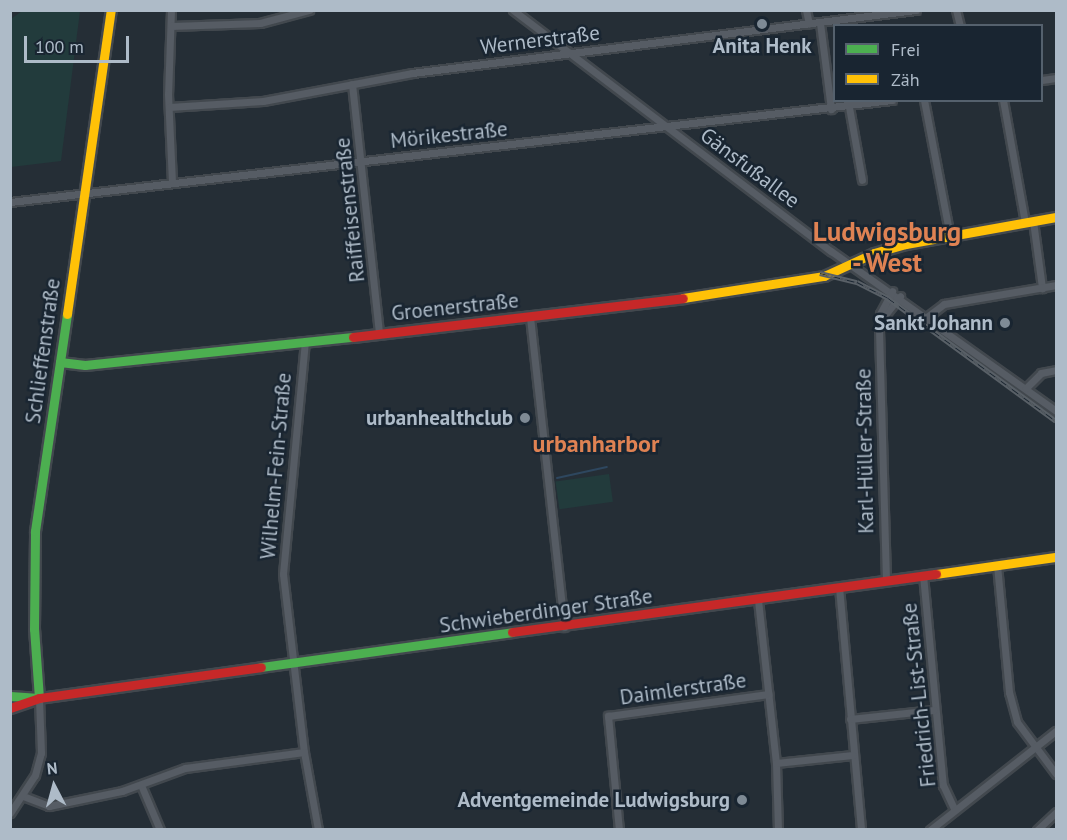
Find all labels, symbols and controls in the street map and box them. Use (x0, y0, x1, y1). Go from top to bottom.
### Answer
marker: Anita Henk (755, 17, 769, 31)
street label: Wernerstraße (479, 20, 601, 60)
scale bar (27, 24, 132, 62)
legend (833, 24, 1043, 102)
place label: Anita Henk (713, 33, 811, 59)
text: 100 m (35, 35, 84, 58)
text: Frei (891, 38, 920, 61)
text: Zäh (891, 68, 920, 91)
street label: Mörikestraße (389, 116, 509, 154)
street label: Gänsfußallee (695, 122, 805, 214)
street label: Raiffeisenstraße (330, 136, 370, 284)
district label: Ludwigsburg - West (813, 215, 961, 278)
street label: Schlieffenstraße (20, 277, 66, 425)
street label: Groenerstraße (390, 288, 520, 326)
place label: Sankt Johann (874, 310, 993, 336)
marker: Sankt Johann (998, 316, 1012, 330)
street label: Karl-Hüller-Straße (851, 368, 879, 534)
street label: Wilhelm-Fein-Straße (255, 372, 297, 560)
place label: urbanhealthclub (366, 405, 513, 431)
marker: urbanhealthclub (518, 411, 532, 425)
district label: urbanharbor (533, 430, 659, 458)
street label: Schwieberdinger Straße (438, 584, 654, 638)
street label: Friedrich-List-Straße (897, 602, 941, 788)
street label: Daimlerstraße (618, 668, 748, 710)
north arrow (24, 756, 84, 816)
text: N (46, 758, 58, 779)
place label: Adventgemeinde Ludwigsburg (457, 787, 730, 813)
marker: Adventgemeinde Ludwigsburg (735, 793, 749, 807)

